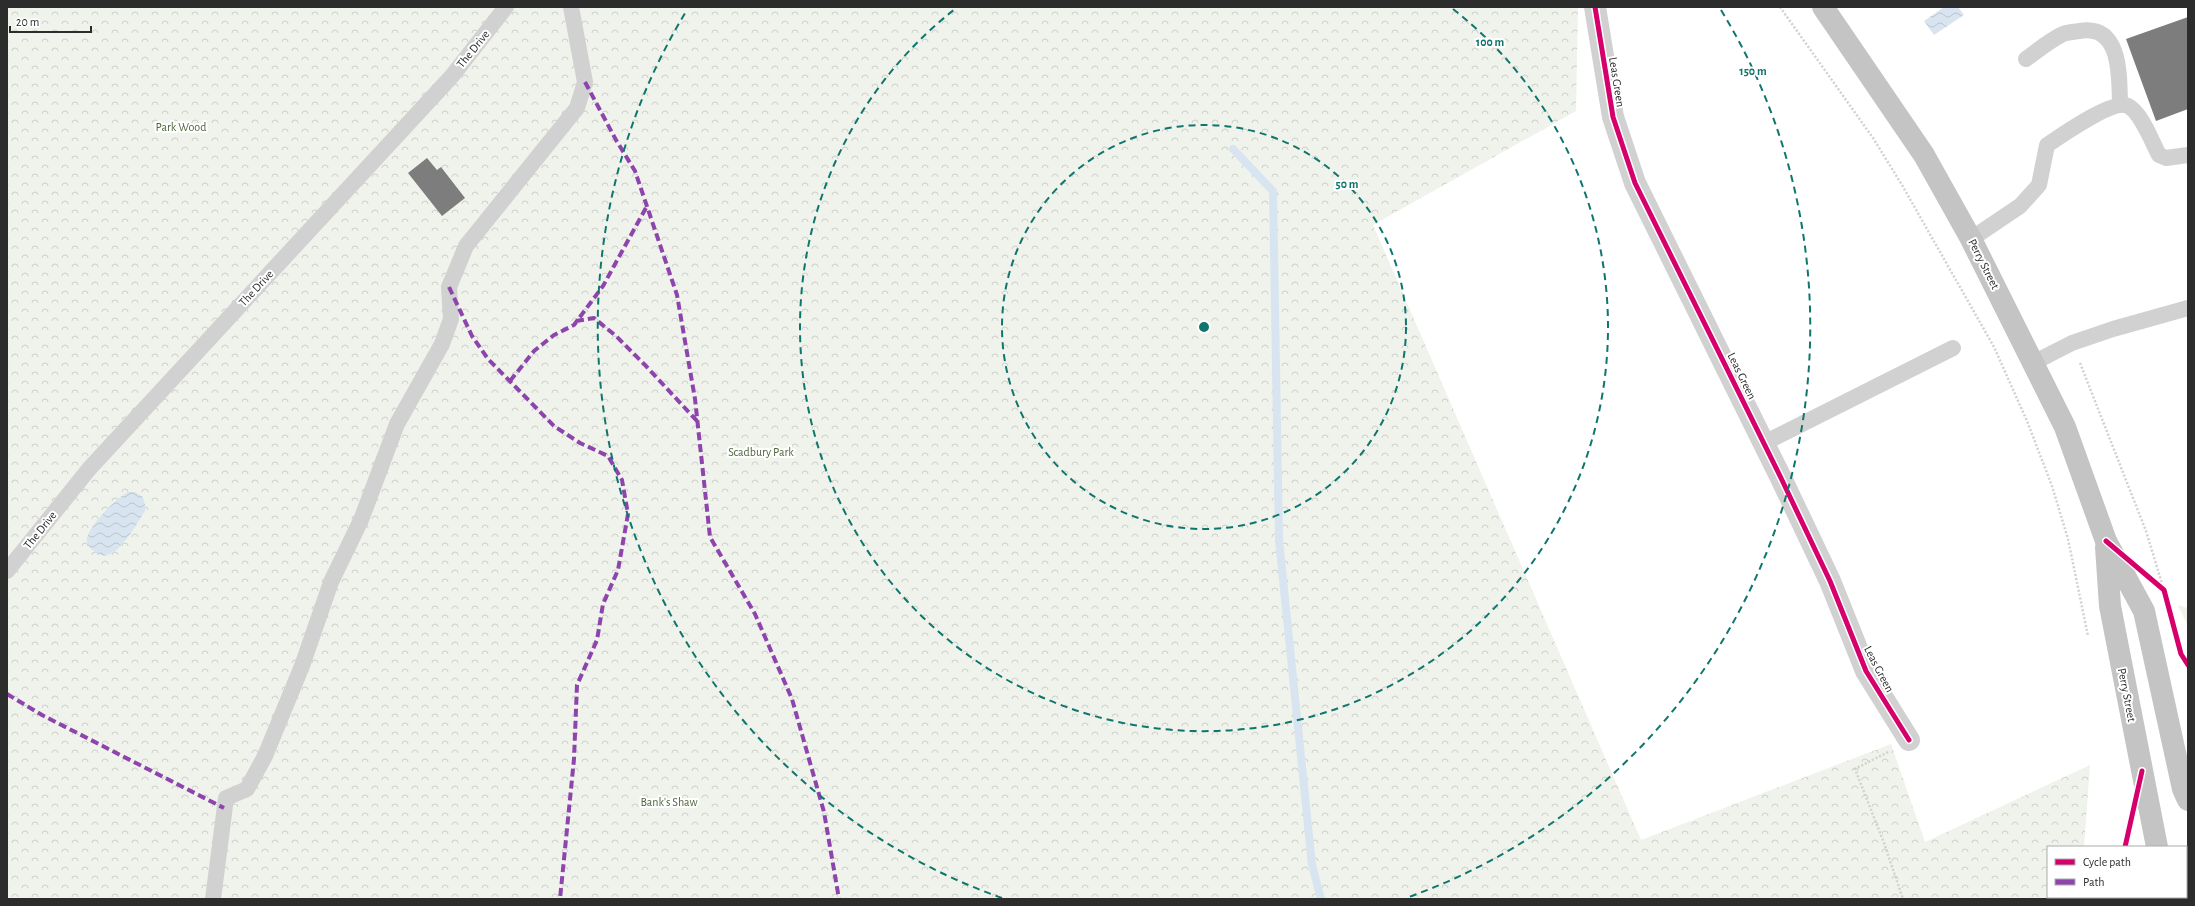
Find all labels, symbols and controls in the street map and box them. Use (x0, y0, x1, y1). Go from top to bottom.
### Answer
scale bar (10, 8, 91, 34)
text: 20 m (16, 16, 39, 28)
street label: The Drive (454, 28, 492, 70)
text: 100 m (1476, 36, 1504, 48)
street label: Leas Green (1607, 56, 1627, 108)
text: 150 m (1739, 65, 1767, 77)
park label: Park Wood (156, 121, 206, 133)
text: 50 m (1336, 178, 1359, 190)
street label: Perry Street (1965, 237, 2002, 292)
street label: The Drive (236, 268, 276, 308)
centre of rings (1197, 320, 1211, 334)
street label: Leas Green (1726, 351, 1758, 401)
park label: Scadbury Park (728, 446, 794, 459)
street label: The Drive (21, 509, 59, 551)
street label: Leas Green (1862, 644, 1896, 694)
street label: Perry Street (2115, 667, 2138, 723)
park label: Bank's Shaw (640, 796, 698, 808)
legend (2047, 846, 2187, 898)
text: Cycle path (2083, 856, 2131, 869)
text: Path (2083, 876, 2105, 888)

